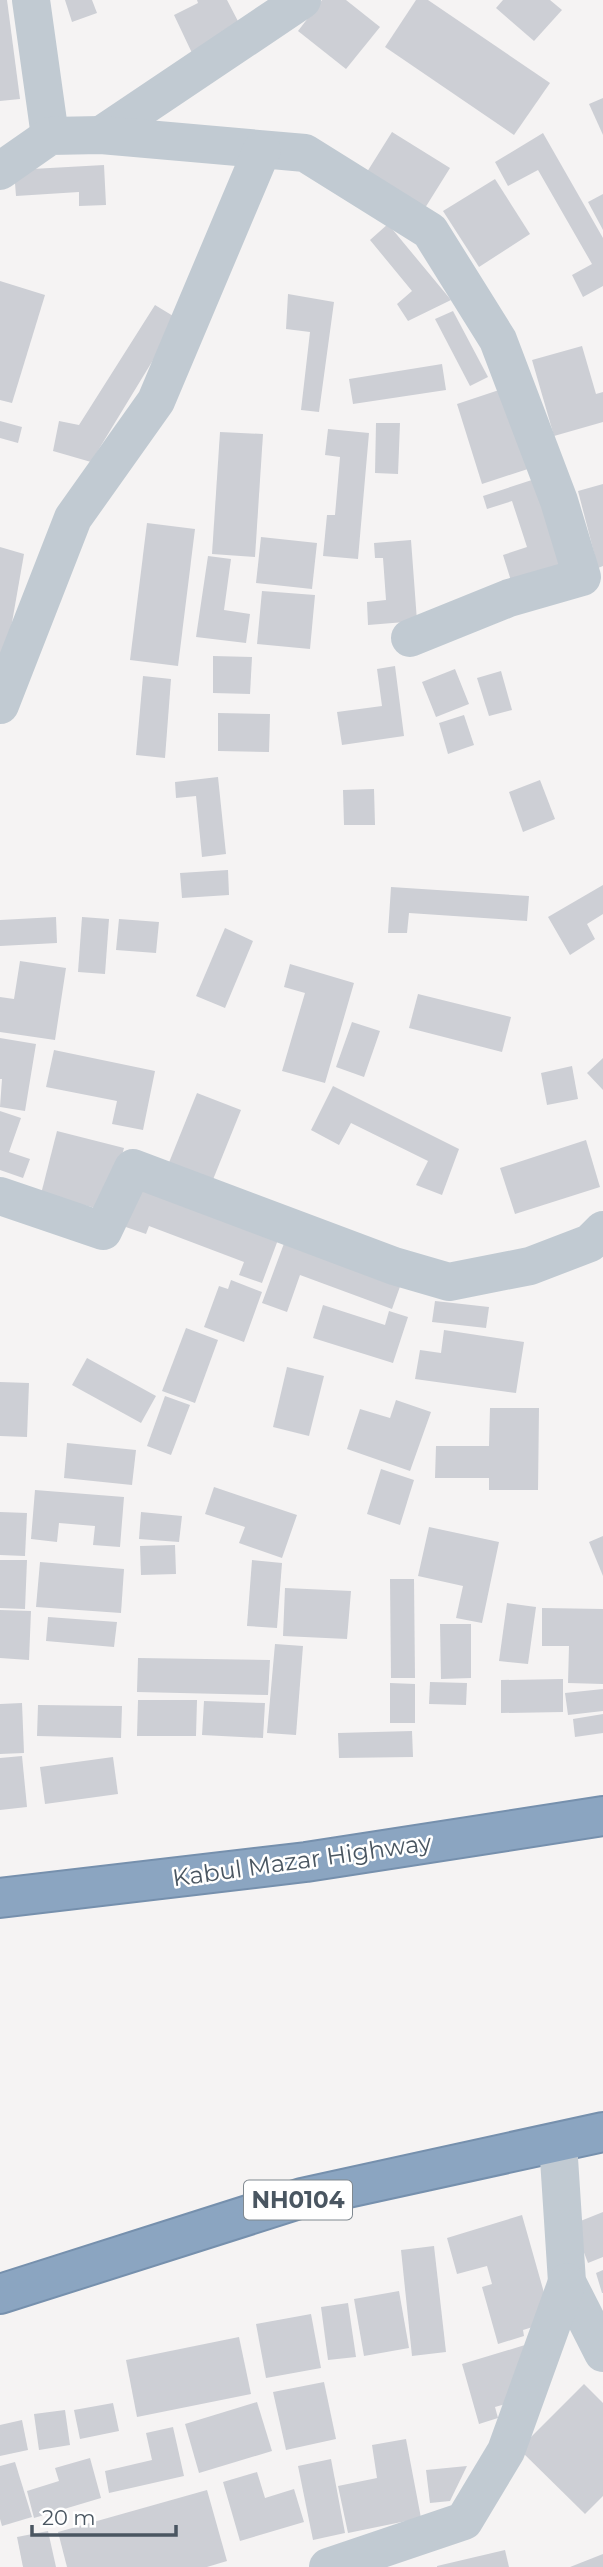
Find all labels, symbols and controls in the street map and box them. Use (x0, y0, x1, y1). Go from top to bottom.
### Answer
street label: Kabul Mazar Highway (171, 1827, 433, 1893)
road number: NH0104 (244, 2180, 352, 2220)
scale bar (32, 2494, 175, 2538)
text: 20 m (42, 2505, 96, 2530)

